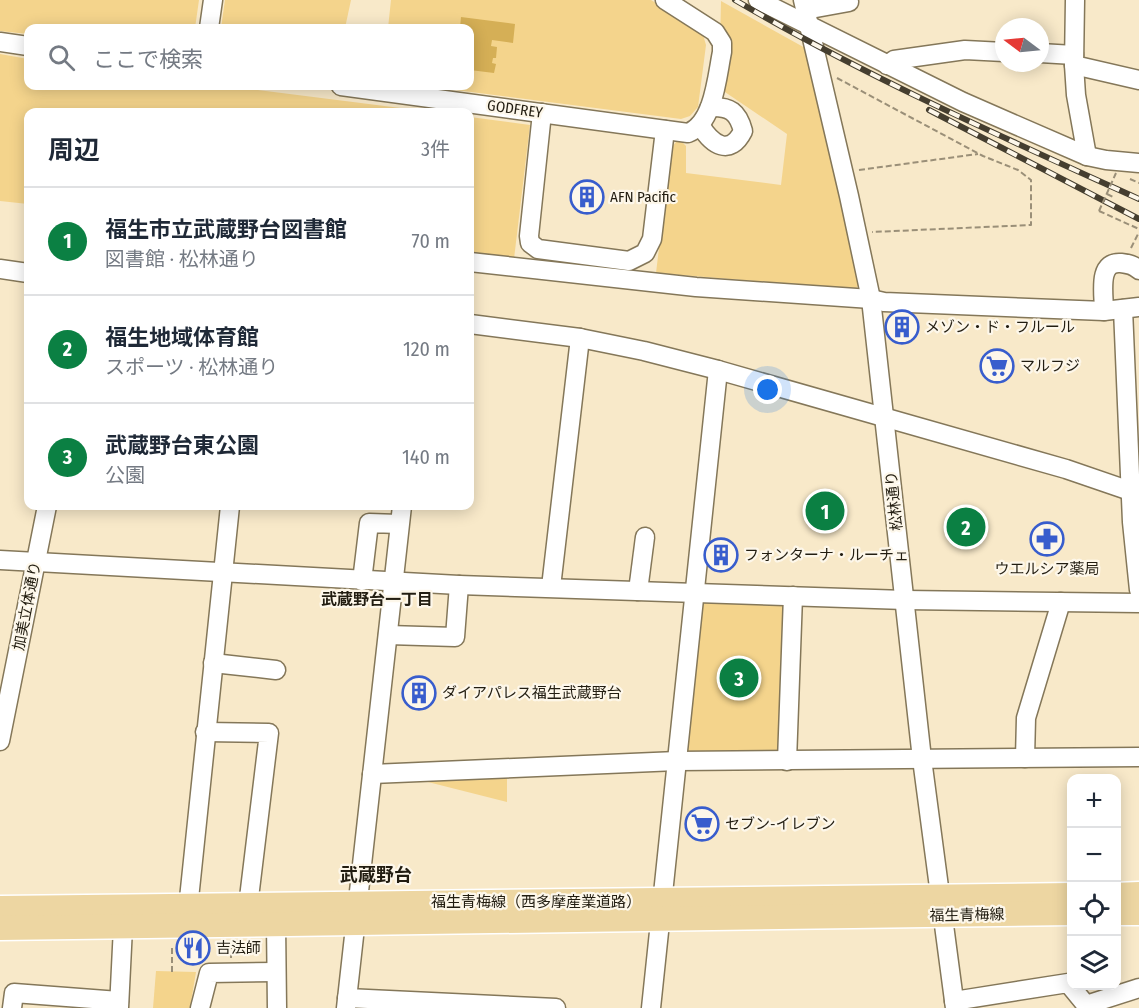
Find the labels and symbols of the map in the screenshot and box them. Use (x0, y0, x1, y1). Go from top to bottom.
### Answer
north arrow (995, 18, 1049, 72)
street label: GODFREY (486, 96, 544, 122)
building icon: AFN Pacific (569, 179, 605, 215)
place label: AFN Pacific (610, 188, 677, 206)
building icon: メゾン・ド・フルール (884, 309, 920, 345)
place label: メゾン・ド・フルール (925, 318, 1075, 336)
supermarket icon: マルフジ (979, 348, 1015, 384)
place label: マルフジ (1020, 357, 1080, 375)
your location (753, 375, 782, 404)
street label: 松林通り (882, 470, 906, 532)
pin: 1 (806, 488, 844, 534)
pin: 2 (946, 504, 986, 550)
pharmacy icon: ウエルシア薬局 (1029, 521, 1065, 557)
building icon: フォンターナ・ルーチェ (703, 537, 739, 573)
place label: フォンターナ・ルーチェ (744, 546, 909, 564)
street label: 加美立体通り (10, 560, 44, 652)
place label: ウエルシア薬局 (994, 560, 1100, 578)
district label: 武蔵野台一丁目 (321, 590, 433, 609)
pin: 3 (720, 656, 758, 700)
building icon: ダイアパレス福生武蔵野台 (401, 675, 437, 711)
place label: ダイアパレス福生武蔵野台 (442, 684, 622, 702)
supermarket icon: セブン-イレブン (684, 806, 720, 842)
place label: セブン-イレブン (725, 815, 836, 833)
district label: 武蔵野台 (340, 864, 412, 886)
street label: 福生青梅線（西多摩産業道路） (431, 893, 641, 911)
street label: 福生青梅線 (929, 905, 1005, 925)
restaurant icon: 吉法師 (175, 930, 211, 966)
place label: 吉法師 (216, 939, 261, 957)

